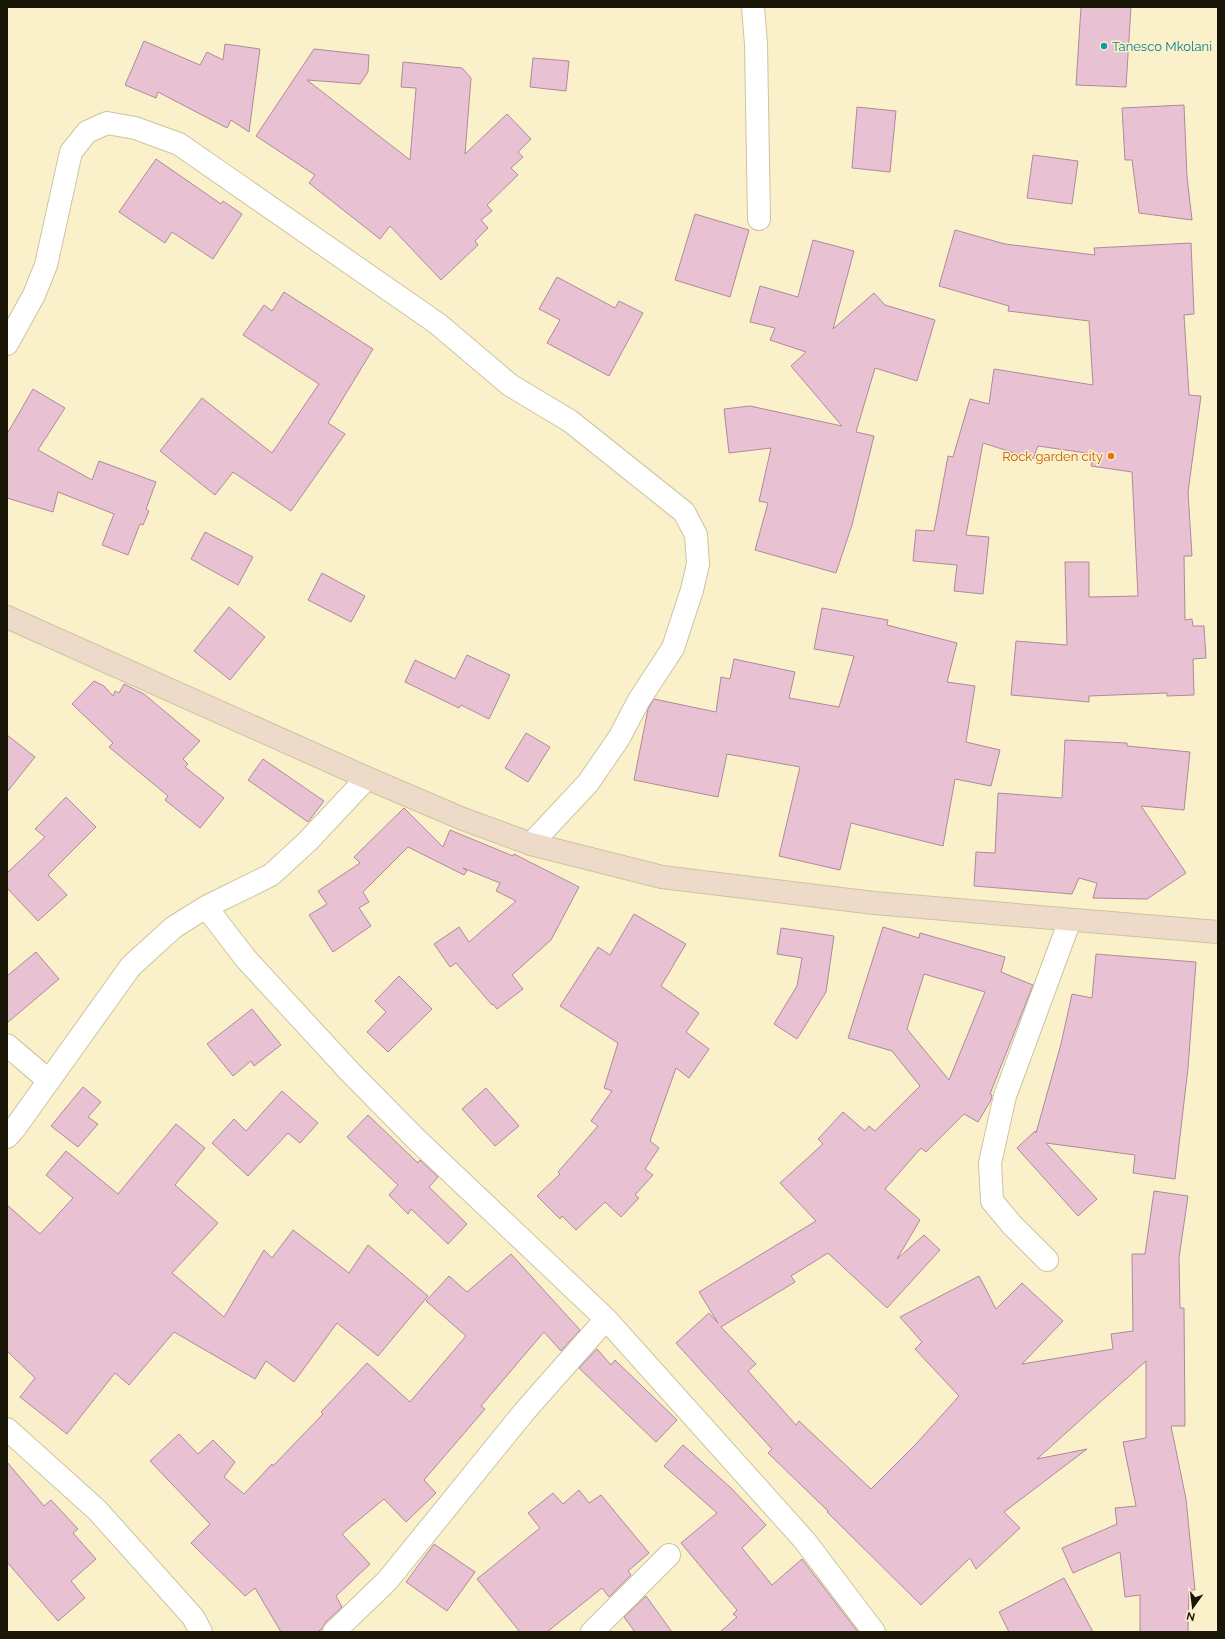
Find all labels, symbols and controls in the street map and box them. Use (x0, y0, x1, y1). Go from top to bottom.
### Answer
place label: Tanesco Mkolani (1112, 39, 1212, 54)
marker: Tanesco Mkolani (1099, 41, 1109, 51)
place label: Rock garden city (1002, 449, 1103, 464)
marker: Rock garden city (1106, 451, 1116, 461)
north arrow (1173, 1587, 1213, 1627)
text: N (1185, 1609, 1196, 1624)

